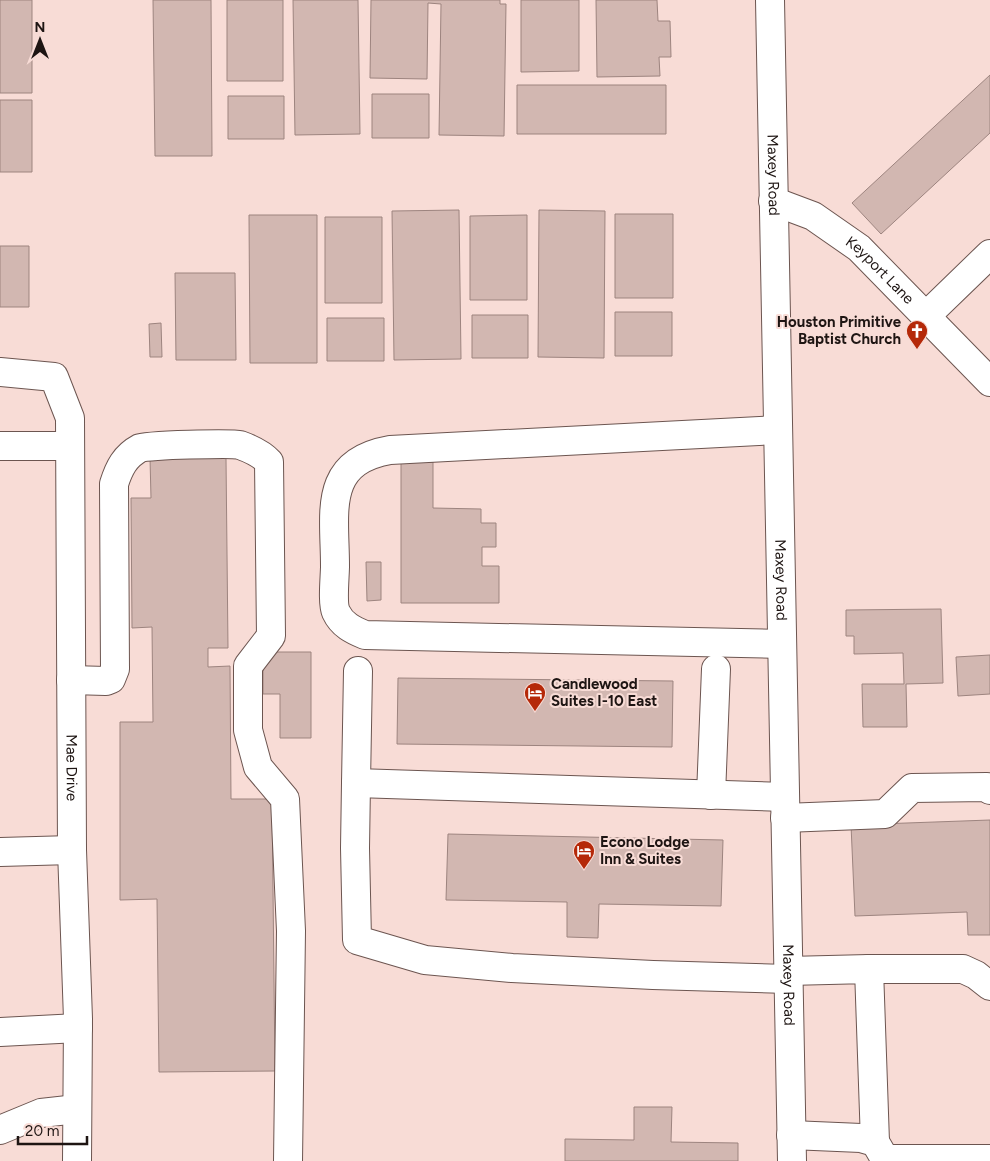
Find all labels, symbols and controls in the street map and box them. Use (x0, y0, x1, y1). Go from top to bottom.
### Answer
north arrow (15, 15, 65, 65)
text: N (35, 19, 45, 36)
street label: Maxey Road (764, 134, 783, 216)
street label: Keyport Lane (842, 232, 918, 308)
place label: Houston Primitive Baptist Church (777, 313, 902, 348)
church icon: Houston Primitive Baptist Church (905, 319, 929, 350)
street label: Maxey Road (771, 539, 791, 621)
place label: Candlewood Suites I-10 East (551, 675, 657, 710)
hotel icon: Candlewood Suites I-10 East (523, 681, 547, 712)
street label: Mae Drive (62, 734, 81, 801)
place label: Econo Lodge Inn & Suites (600, 833, 690, 868)
hotel icon: Econo Lodge Inn & Suites (572, 839, 596, 870)
street label: Maxey Road (779, 944, 798, 1026)
scale bar (18, 1114, 86, 1146)
text: 20 m (25, 1122, 59, 1140)

